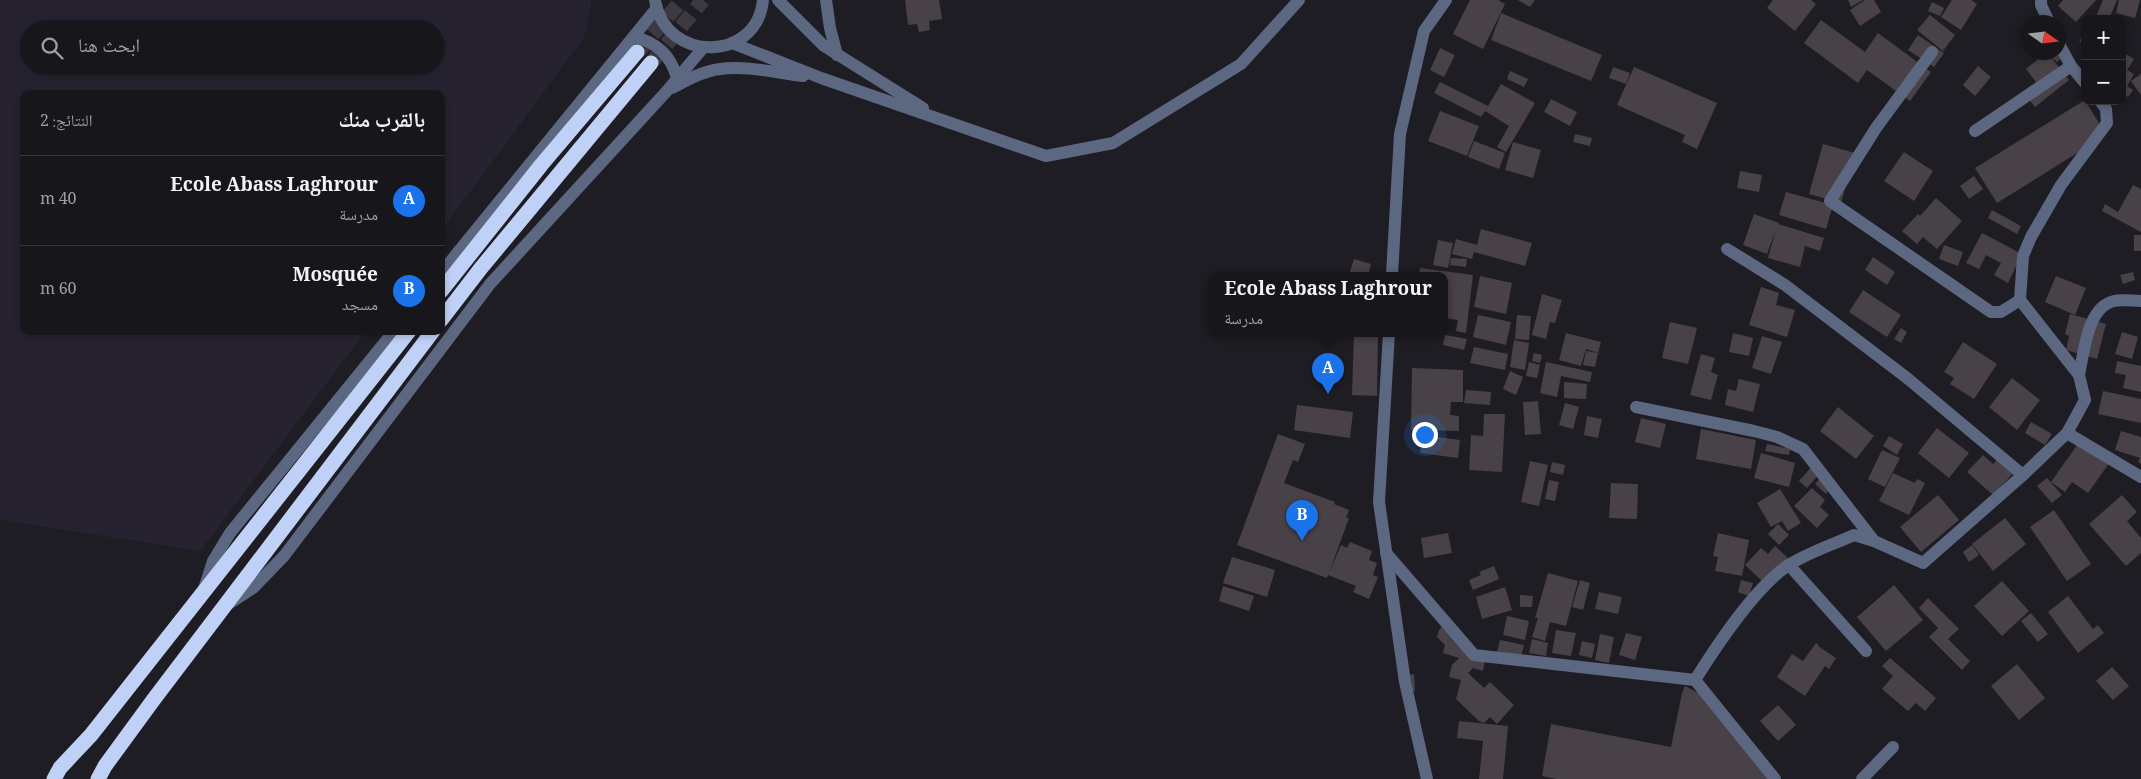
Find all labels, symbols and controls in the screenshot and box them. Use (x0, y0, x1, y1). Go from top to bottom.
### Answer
north arrow (2021, 15, 2066, 60)
map controls (2081, 15, 2126, 105)
button: + (2081, 15, 2126, 60)
search box (20, 20, 445, 75)
text: ابحث هنا (78, 32, 140, 64)
icon: search (38, 34, 66, 62)
button: − (2081, 60, 2126, 105)
text: بالقرب منك (338, 105, 425, 140)
text: النتائج: 2 (40, 109, 93, 136)
text: Ecole Abass Laghrour (170, 171, 378, 203)
text: 40 m (40, 187, 77, 214)
text: A (403, 187, 415, 214)
text: مدرسة (339, 203, 378, 230)
text: Mosquée (292, 261, 378, 293)
popup (1208, 272, 1448, 337)
text: Ecole Abass Laghrour (1224, 275, 1432, 307)
text: 60 m (40, 277, 77, 304)
text: B (403, 277, 415, 304)
text: مسجد (342, 293, 378, 320)
text: مدرسة (1224, 307, 1263, 334)
pin: A (1312, 353, 1344, 394)
your location (1412, 422, 1438, 448)
pin: B (1286, 500, 1318, 541)

